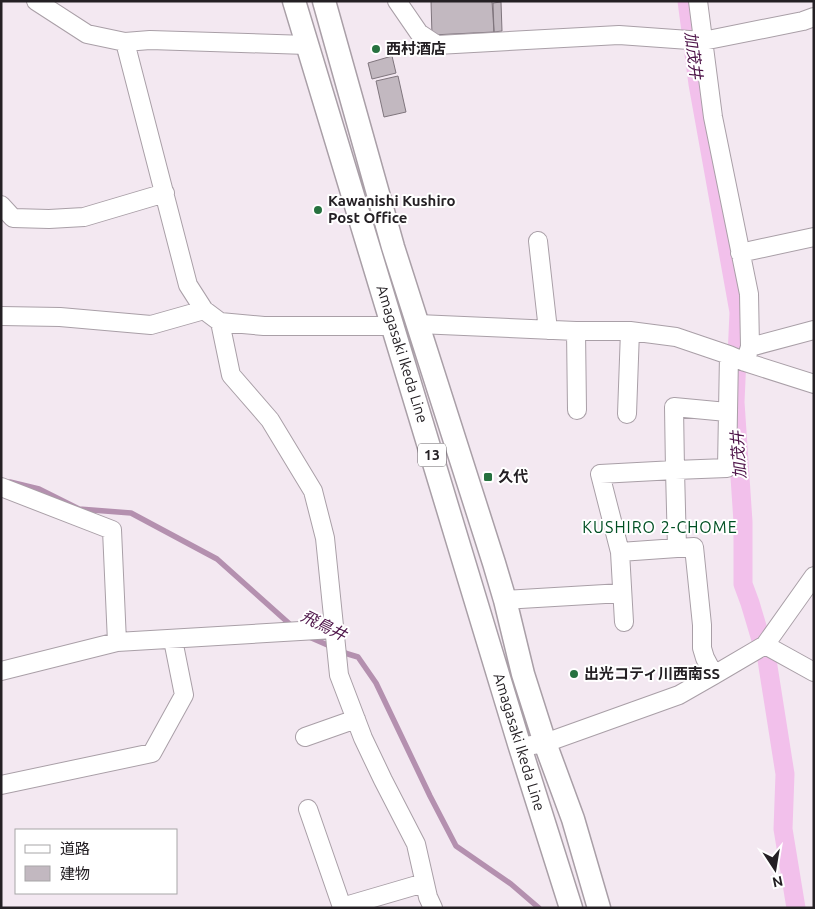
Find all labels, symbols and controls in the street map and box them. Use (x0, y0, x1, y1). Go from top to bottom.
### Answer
water label: 加茂井 (682, 30, 706, 82)
place label: 西村酒店 (386, 40, 446, 57)
marker: 西村酒店 (370, 43, 382, 55)
place label: Kawanishi Kushiro Post Office (328, 192, 456, 226)
marker: Kawanishi Kushiro Post Office (312, 204, 324, 216)
street label: Amagasaki Ikeda Line (373, 283, 432, 425)
water label: 加茂井 (727, 428, 749, 480)
road number: 13 (418, 444, 446, 466)
place label: 久代 (498, 468, 528, 485)
marker: 久代 (482, 471, 494, 483)
district label: KUSHIRO 2-CHOME (582, 518, 738, 536)
water label: 飛鳥井 (298, 606, 351, 644)
place label: 出光コティ川西南SS (584, 665, 720, 682)
marker: 出光コティ川西南SS (568, 668, 580, 680)
street label: Amagasaki Ikeda Line (490, 671, 549, 813)
legend (15, 829, 178, 894)
text: 道路 (60, 840, 90, 857)
north arrow (750, 844, 800, 894)
text: 建物 (60, 865, 90, 882)
text: N (771, 873, 784, 891)

